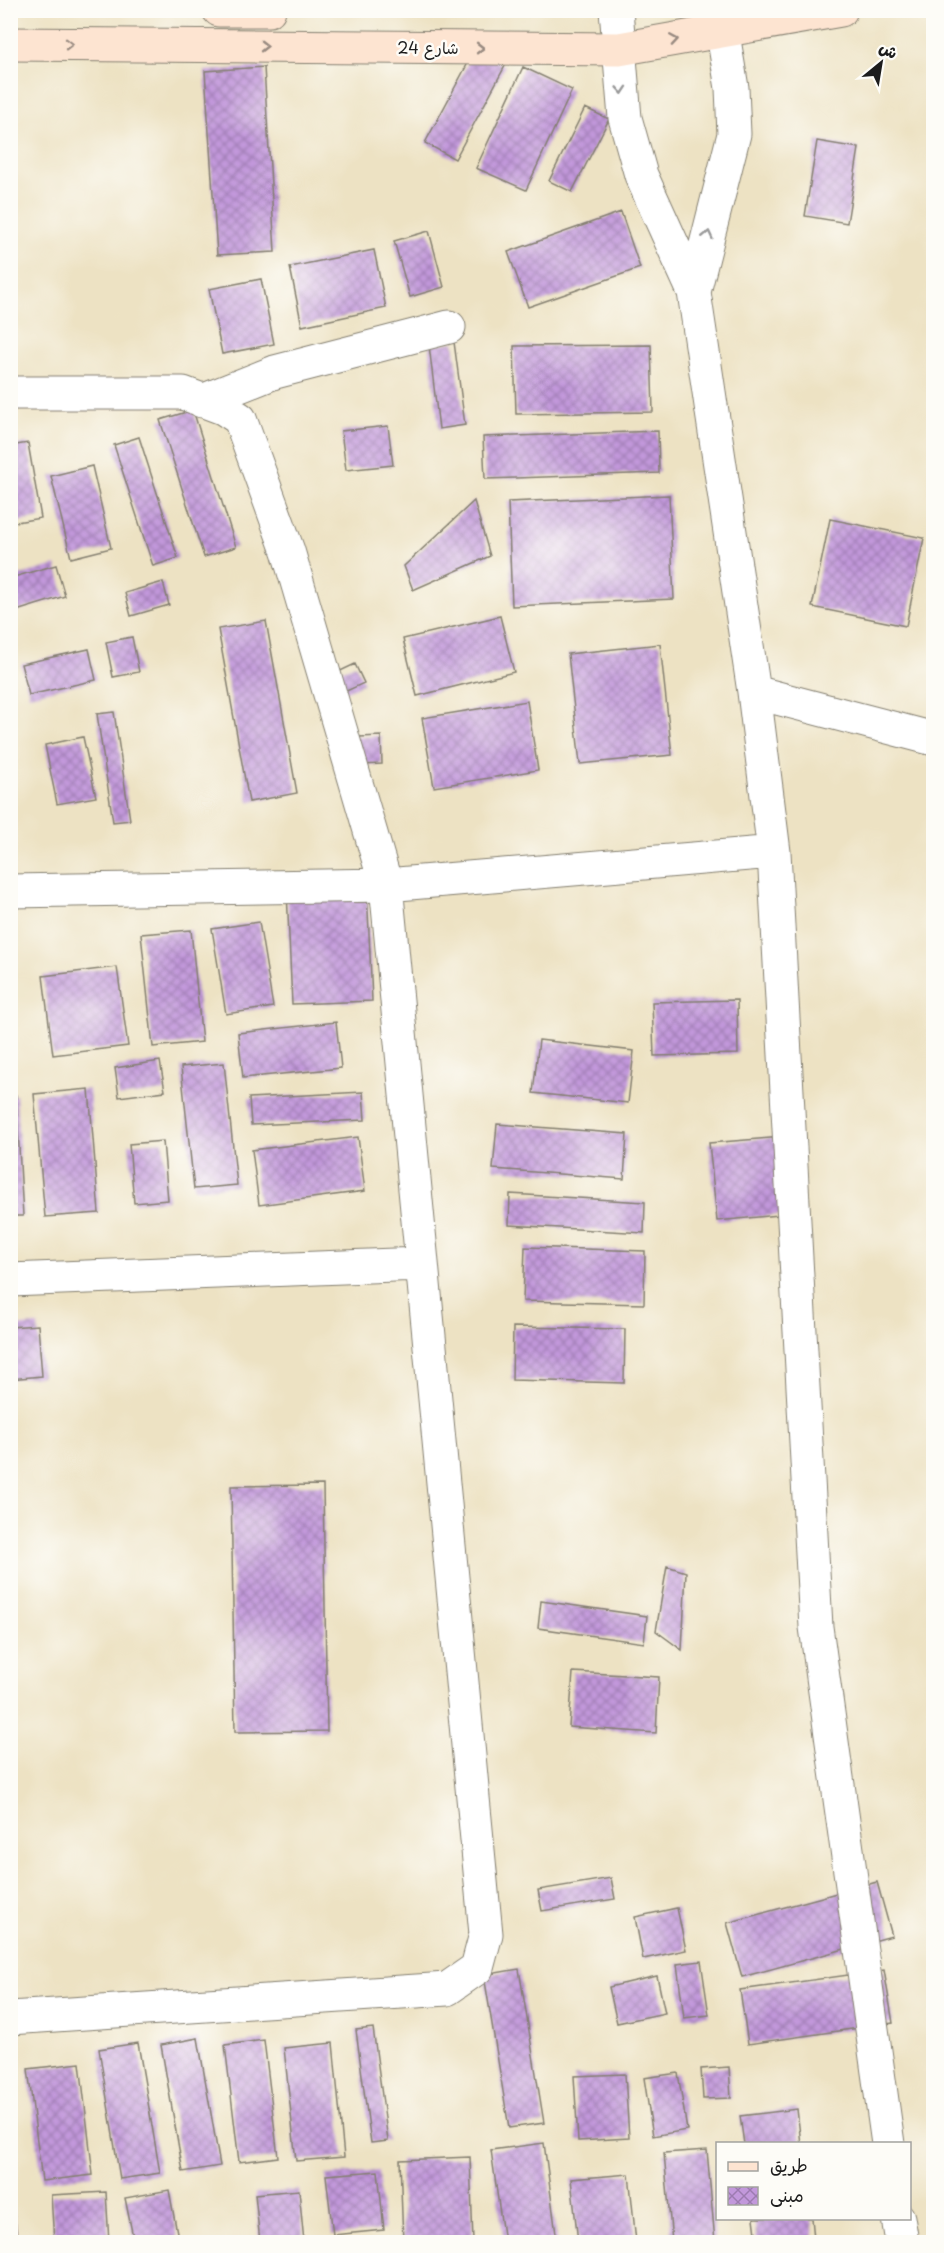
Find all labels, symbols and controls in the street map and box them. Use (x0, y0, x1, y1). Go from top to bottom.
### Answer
north arrow (851, 33, 911, 93)
one-way arrow (669, 34, 679, 47)
text: ش (875, 34, 903, 64)
street label: شارع 24 (397, 35, 459, 60)
one-way arrow (64, 38, 73, 50)
one-way arrow (259, 40, 268, 52)
one-way arrow (475, 42, 484, 54)
one-way arrow (616, 85, 629, 94)
one-way arrow (700, 230, 713, 240)
legend (716, 2142, 911, 2220)
text: طريق (770, 2151, 808, 2178)
text: مبنى (770, 2181, 804, 2208)

